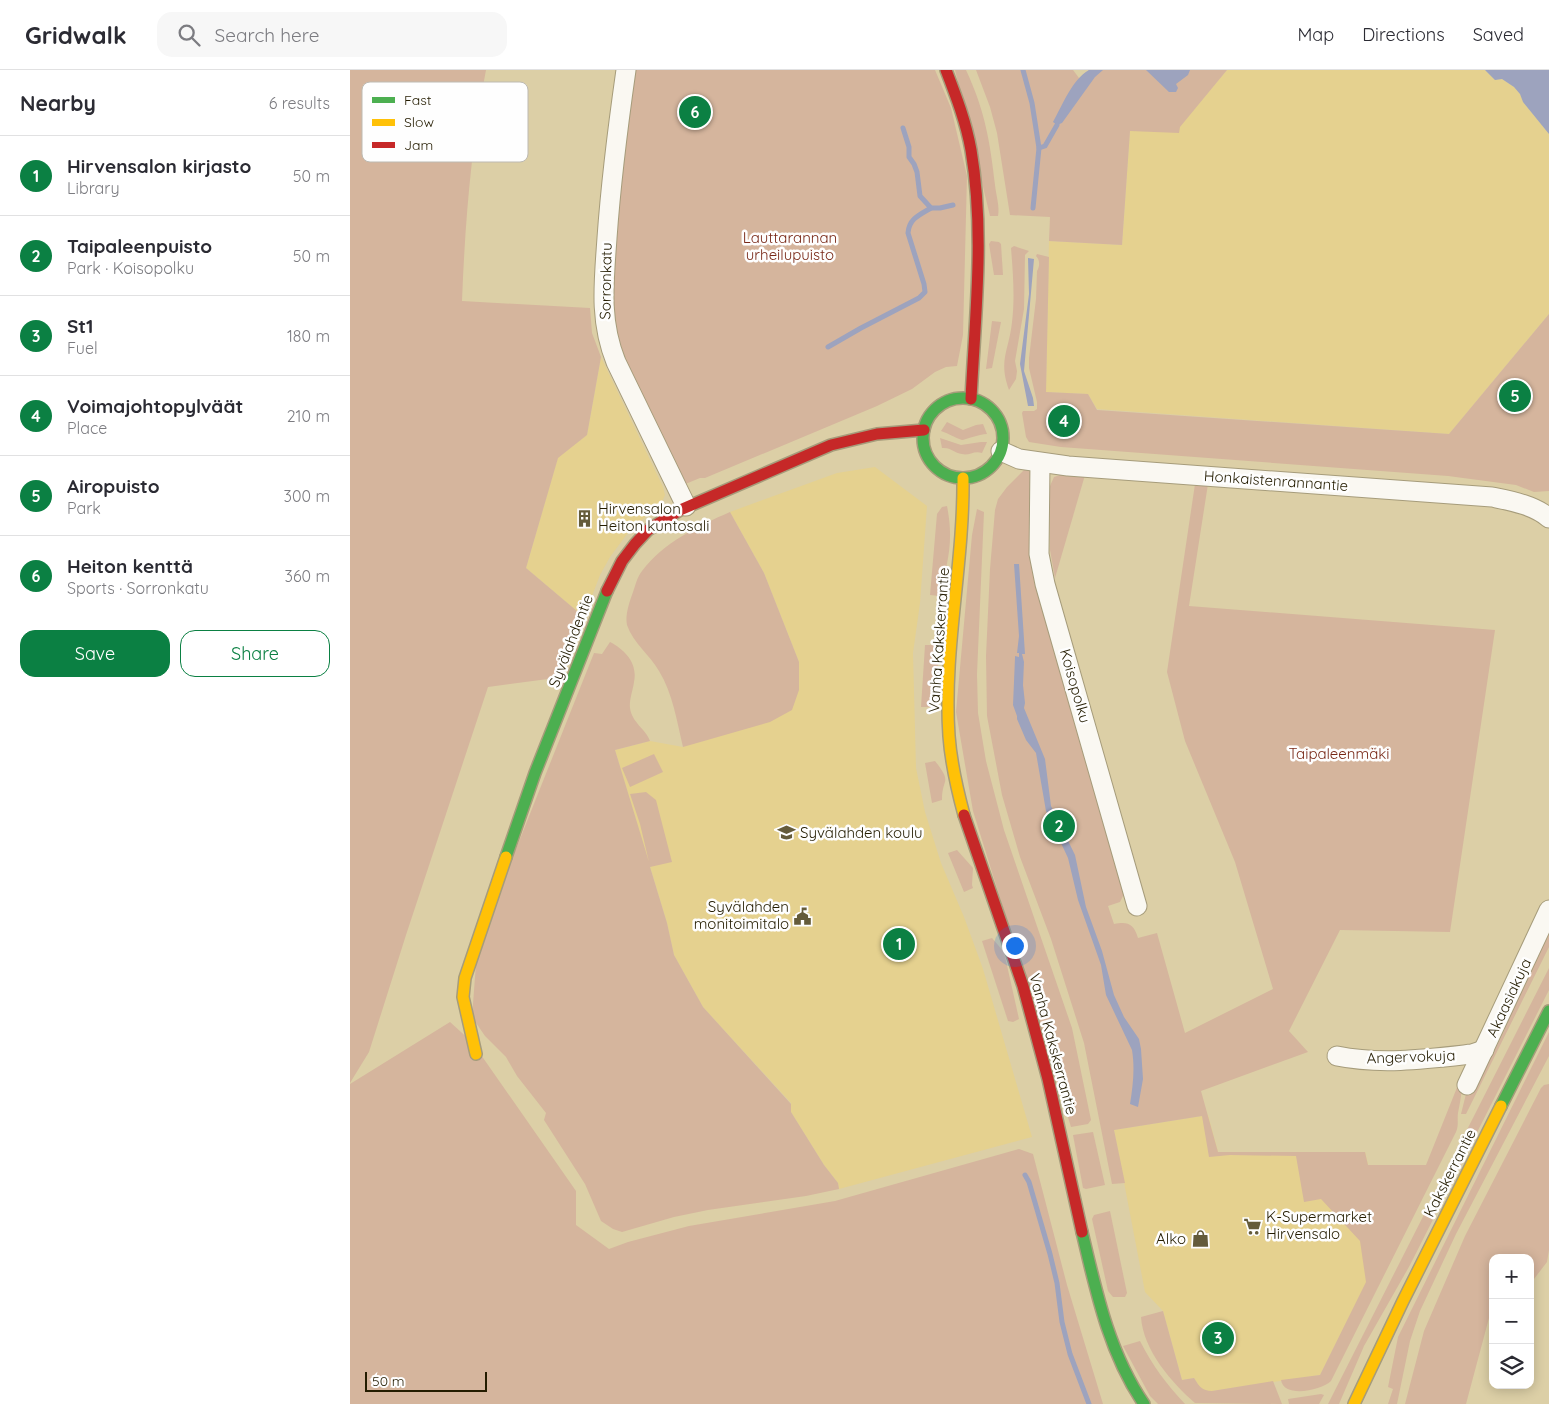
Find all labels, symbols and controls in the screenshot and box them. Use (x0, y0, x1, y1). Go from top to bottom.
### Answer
search box (157, 12, 507, 57)
text: Gridwalk (25, 20, 127, 50)
icon: search (175, 21, 203, 49)
text: Search here (215, 23, 319, 47)
text: Map (1297, 23, 1334, 46)
text: Directions (1362, 23, 1445, 46)
text: Saved (1473, 23, 1524, 46)
legend (362, 82, 528, 162)
text: Nearby (20, 90, 96, 116)
text: Fast (404, 91, 432, 109)
text: 6 results (269, 93, 330, 113)
pin: 6 (679, 93, 711, 131)
text: Slow (404, 113, 434, 131)
text: Jam (404, 136, 433, 154)
text: Hirvensalon kirjasto (67, 154, 251, 178)
text: 1 (33, 166, 39, 186)
text: 50 m (293, 166, 330, 186)
text: Library (67, 178, 120, 198)
park label: Lauttarannan urheilupuisto (743, 228, 837, 264)
text: Taipaleenpuisto (67, 234, 212, 258)
street label: Sorronkatu (595, 242, 616, 320)
text: 2 (31, 246, 41, 266)
text: 50 m (293, 246, 330, 266)
text: Park · Koisopolku (67, 258, 194, 278)
text: St1 (67, 314, 94, 338)
text: 3 (32, 326, 40, 346)
text: 180 m (287, 326, 330, 346)
text: Fuel (67, 338, 98, 358)
pin: 5 (1499, 377, 1531, 415)
text: Voimajohtopylväät (67, 394, 243, 418)
pin: 4 (1048, 402, 1080, 440)
text: 4 (31, 406, 41, 426)
text: 210 m (287, 406, 330, 426)
text: Place (67, 418, 107, 438)
street label: Honkaistenrannantie (1203, 466, 1349, 495)
text: Airopuisto (67, 474, 160, 498)
text: 5 (31, 486, 41, 506)
text: 300 m (284, 486, 330, 506)
text: Park (67, 498, 101, 518)
place label: Hirvensalon Heiton kuntosali (598, 499, 709, 535)
building icon: Hirvensalon Heiton kuntosali (574, 508, 594, 528)
text: Heiton kenttä (67, 554, 193, 578)
text: 6 (32, 566, 40, 586)
text: 360 m (285, 566, 330, 586)
street label: Vanha Kakskerrantie (924, 567, 953, 713)
text: Sports · Sorronkatu (67, 578, 209, 598)
street label: Syvälahdentie (544, 592, 597, 690)
button: Save (20, 630, 170, 677)
button: Share (180, 630, 330, 677)
street label: Koisopolku (1056, 647, 1095, 725)
park label: Taipaleenmäki (1289, 744, 1389, 763)
pin: 2 (1043, 807, 1075, 845)
school or university icon: Syvälahden koulu (776, 823, 796, 843)
place label: Syvälahden koulu (800, 823, 923, 842)
place label: Syvälahden monitoimitalo (694, 897, 789, 933)
public building icon: Syvälahden monitoimitalo (793, 906, 813, 926)
pin: 1 (883, 925, 915, 963)
your location (1002, 933, 1028, 959)
street label: Akaasiakuja (1482, 955, 1535, 1040)
street label: Vanha Kakskerrantie (1025, 971, 1081, 1117)
street label: Angervokuja (1366, 1045, 1456, 1068)
street label: Kakskerrantie (1419, 1126, 1480, 1220)
place label: K-Supermarket Hirvensalo (1266, 1207, 1372, 1243)
supermarket icon: K-Supermarket Hirvensalo (1242, 1216, 1262, 1236)
place label: Alko (1156, 1229, 1186, 1248)
shop icon: Alko (1190, 1229, 1210, 1249)
map controls (1489, 1254, 1534, 1389)
button: + (1489, 1254, 1534, 1299)
button: − (1489, 1299, 1534, 1344)
pin: 3 (1202, 1319, 1234, 1357)
button: layers (1489, 1344, 1534, 1389)
scale bar (365, 1369, 488, 1392)
text: 50 m (372, 1372, 405, 1390)

